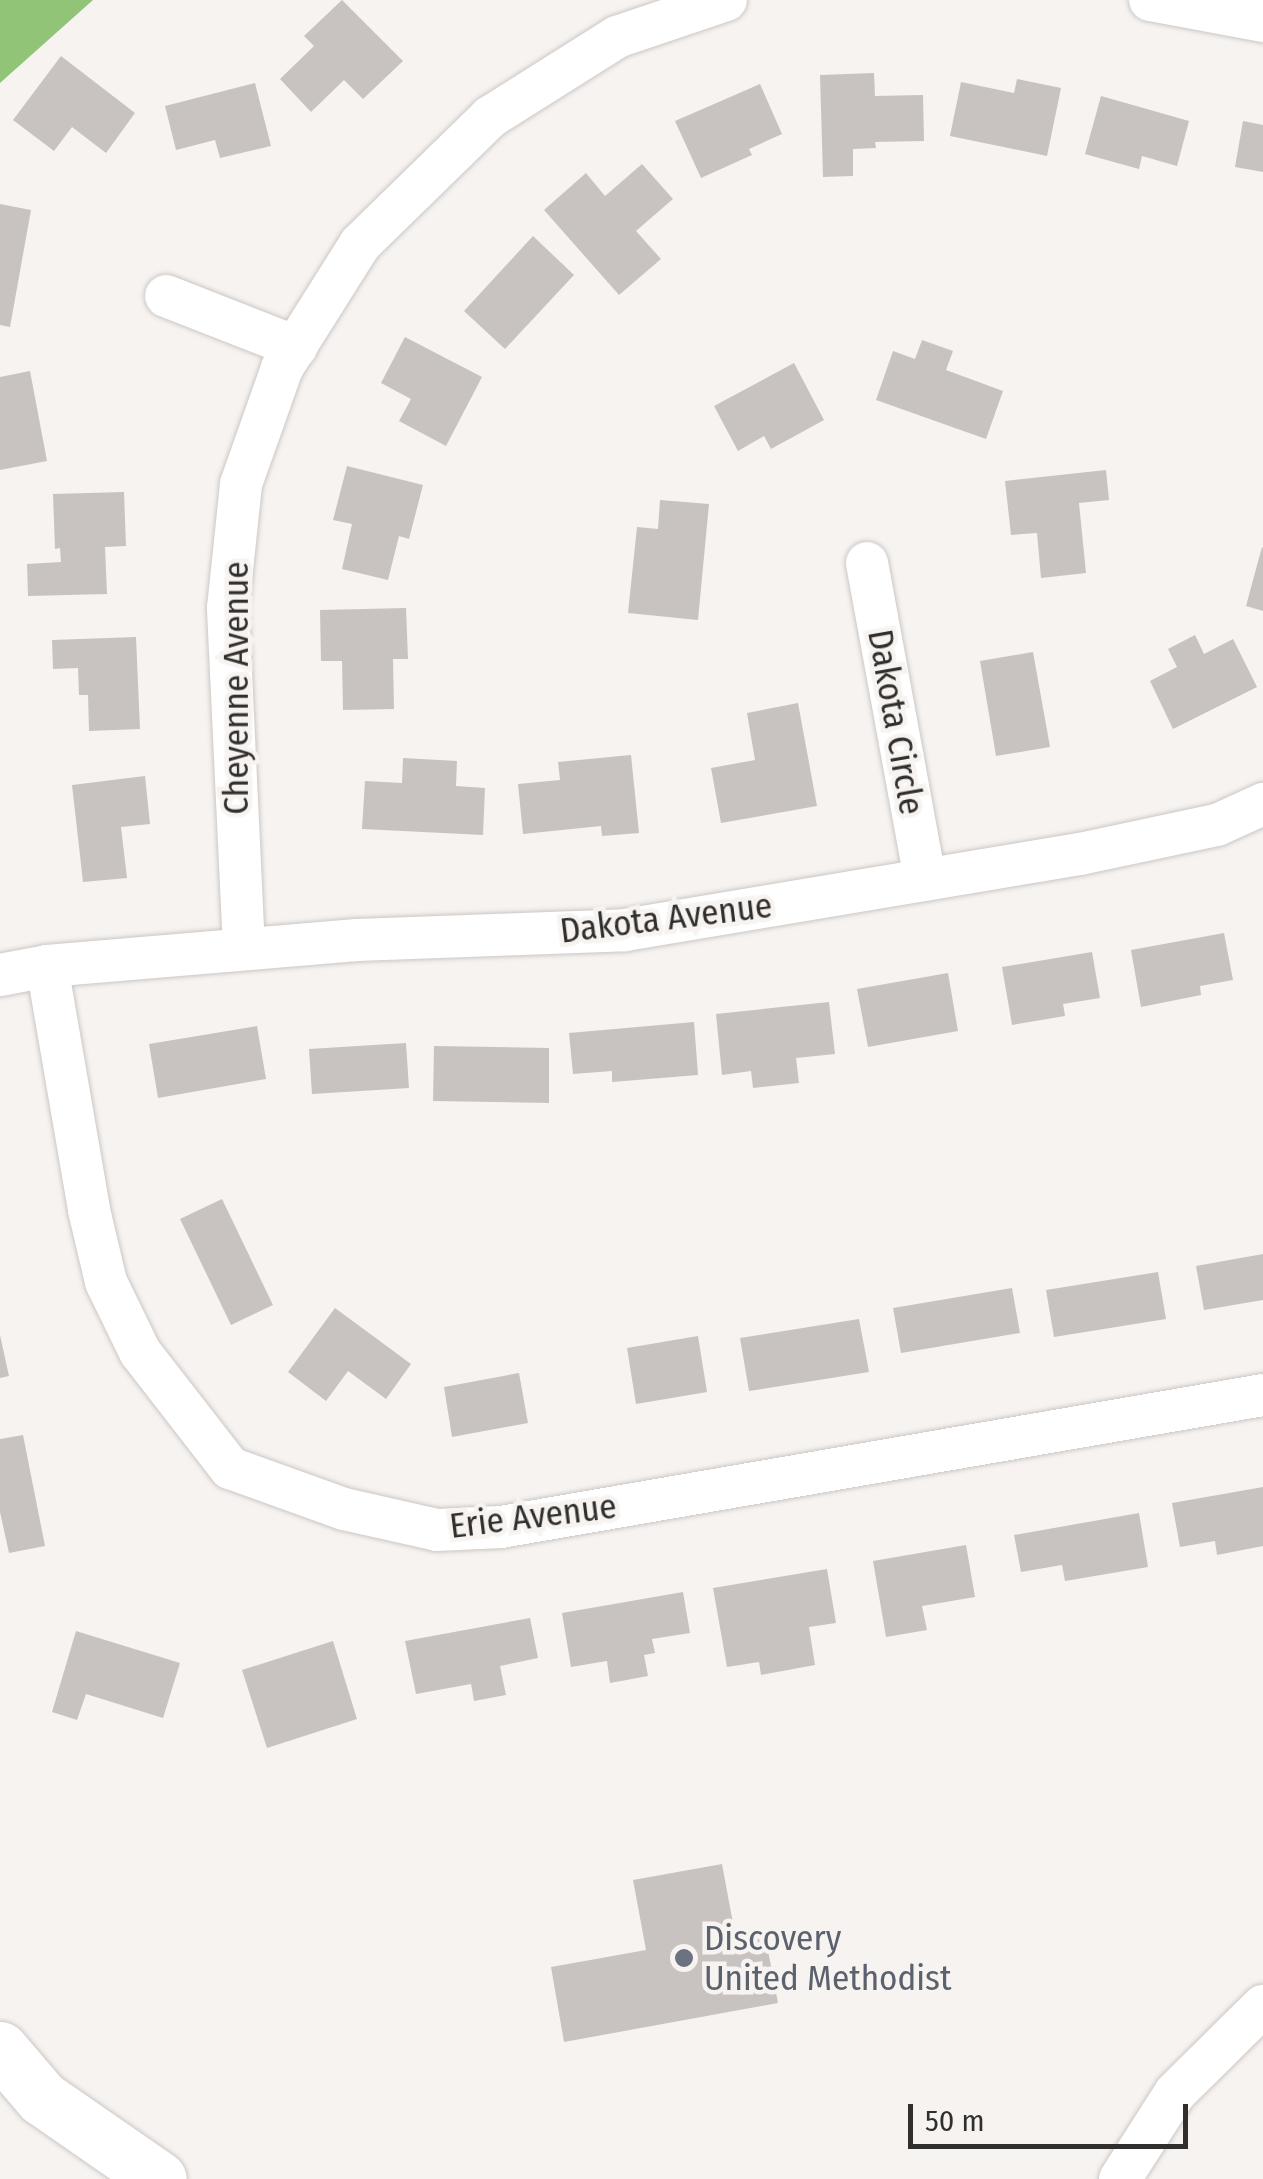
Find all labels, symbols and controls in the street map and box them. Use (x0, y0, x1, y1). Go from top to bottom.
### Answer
street label: Cheyenne Avenue (215, 561, 257, 815)
street label: Dakota Circle (859, 626, 933, 818)
street label: Dakota Avenue (558, 884, 774, 952)
street label: Erie Avenue (447, 1485, 619, 1547)
place label: Discovery United Methodist (704, 1917, 951, 1999)
marker: Discovery United Methodist (673, 1947, 695, 1969)
scale bar (913, 2084, 1193, 2146)
text: 50 m (925, 2103, 985, 2139)

